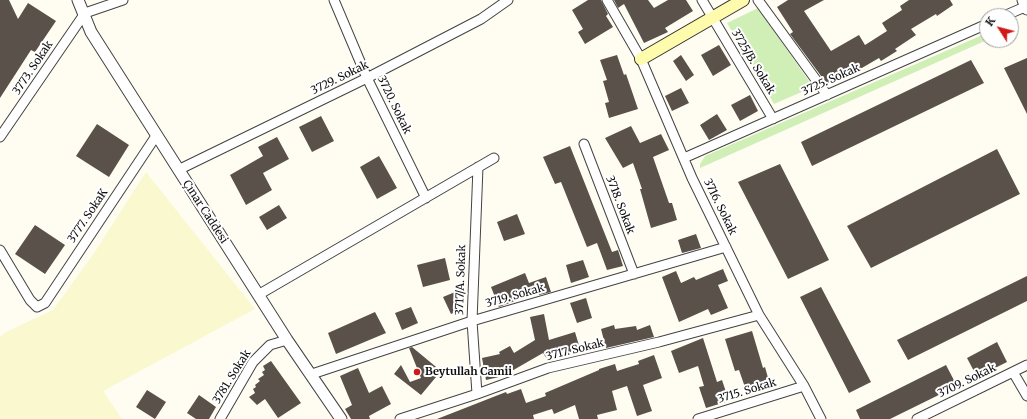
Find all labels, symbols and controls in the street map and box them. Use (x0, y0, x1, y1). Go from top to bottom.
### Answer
north arrow (979, 8, 1019, 48)
text: K (982, 14, 998, 29)
street label: 3725/B. Sokak (728, 27, 778, 97)
street label: 3773. Sokak (10, 38, 56, 98)
street label: 3729. Sokak (309, 58, 371, 98)
street label: 3725. Sokak (800, 61, 862, 99)
street label: 3720. Sokak (374, 74, 414, 136)
street label: 3718. Sokak (603, 174, 637, 236)
street label: 3716. Sokak (701, 177, 739, 237)
street label: Çınar Caddesi (180, 178, 230, 246)
street label: 3777. SokaK (65, 186, 111, 246)
street label: 3717/A. Sokak (453, 244, 469, 316)
street label: 3719. Sokak (484, 281, 546, 311)
street label: 3717. Sokak (545, 336, 605, 364)
street label: 3781. Sokak (210, 348, 254, 406)
street label: 3709. Sokak (936, 361, 998, 401)
place label: Beytullah Camii (425, 365, 512, 379)
marker: Beytullah Camii (412, 367, 422, 377)
street label: 3715. Sokak (716, 376, 778, 406)

